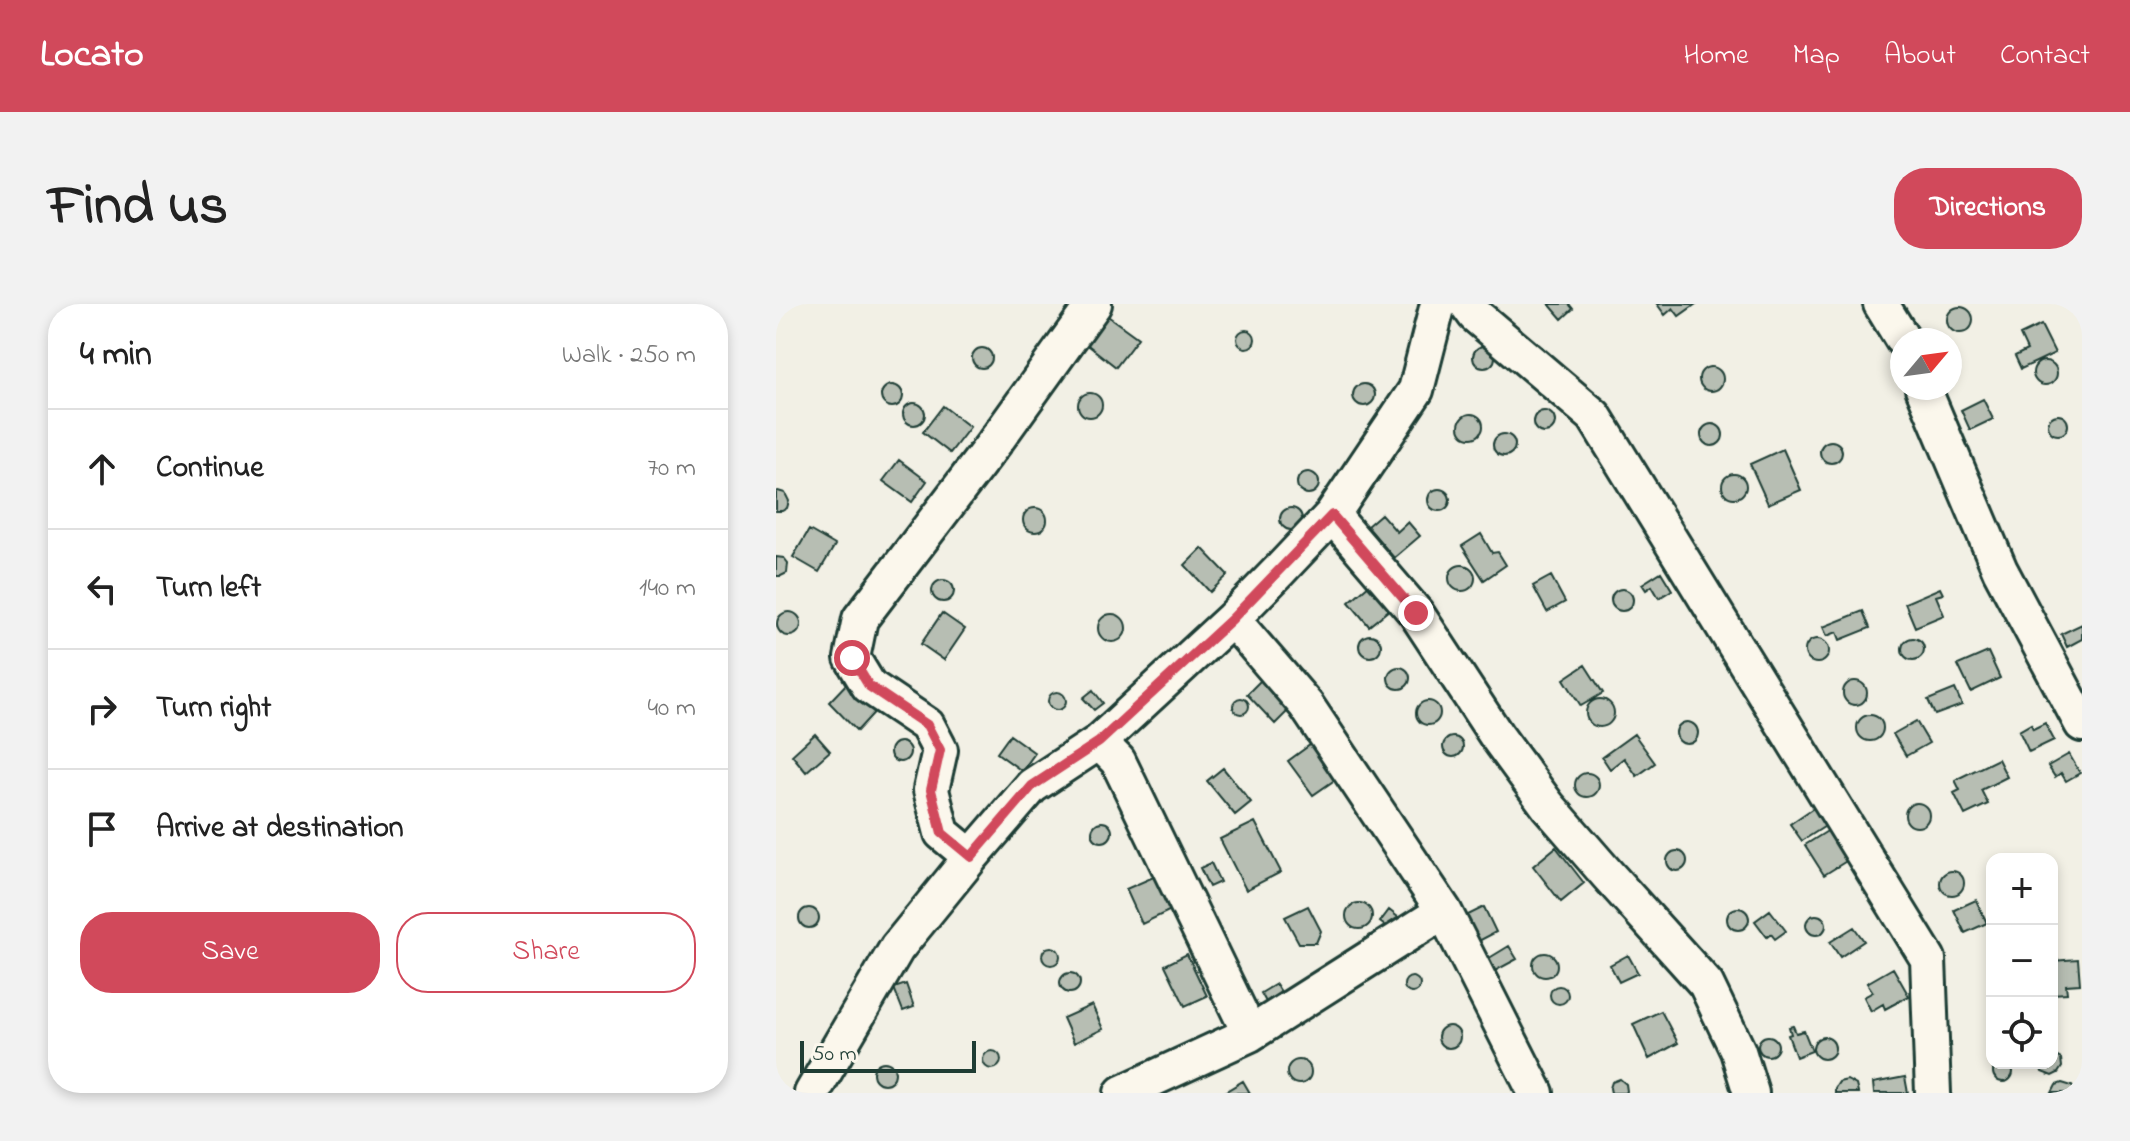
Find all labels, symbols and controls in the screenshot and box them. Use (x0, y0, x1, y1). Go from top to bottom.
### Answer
text: Locato (40, 28, 144, 84)
text: Home (1683, 36, 1749, 77)
text: Map (1793, 36, 1840, 77)
text: About (1884, 36, 1956, 77)
text: Contact (2000, 36, 2090, 77)
text: Find us (48, 168, 228, 249)
button: Directions (1894, 168, 2082, 249)
north arrow (1890, 328, 1962, 400)
text: 4 min (80, 331, 152, 381)
text: Walk · 250 m (562, 337, 696, 375)
icon: ahead (80, 447, 124, 491)
text: Continue (156, 447, 264, 491)
text: 70 m (647, 450, 696, 488)
icon: left (80, 567, 124, 611)
text: Turn left (156, 567, 261, 611)
text: 140 m (639, 570, 696, 608)
route end (1398, 595, 1434, 631)
route start (834, 640, 870, 676)
icon: right (80, 687, 124, 731)
text: Turn right (156, 687, 271, 731)
text: 40 m (647, 690, 696, 728)
icon: arrive (80, 807, 124, 851)
text: Arrive at destination (156, 807, 404, 851)
map controls (1986, 853, 2058, 1069)
button: + (1986, 853, 2058, 925)
button: Save (80, 912, 380, 993)
button: Share (396, 912, 696, 993)
button: − (1986, 925, 2058, 997)
button: locate (1986, 997, 2058, 1069)
scale bar (800, 1037, 976, 1073)
text: 50 m (812, 1039, 857, 1071)

